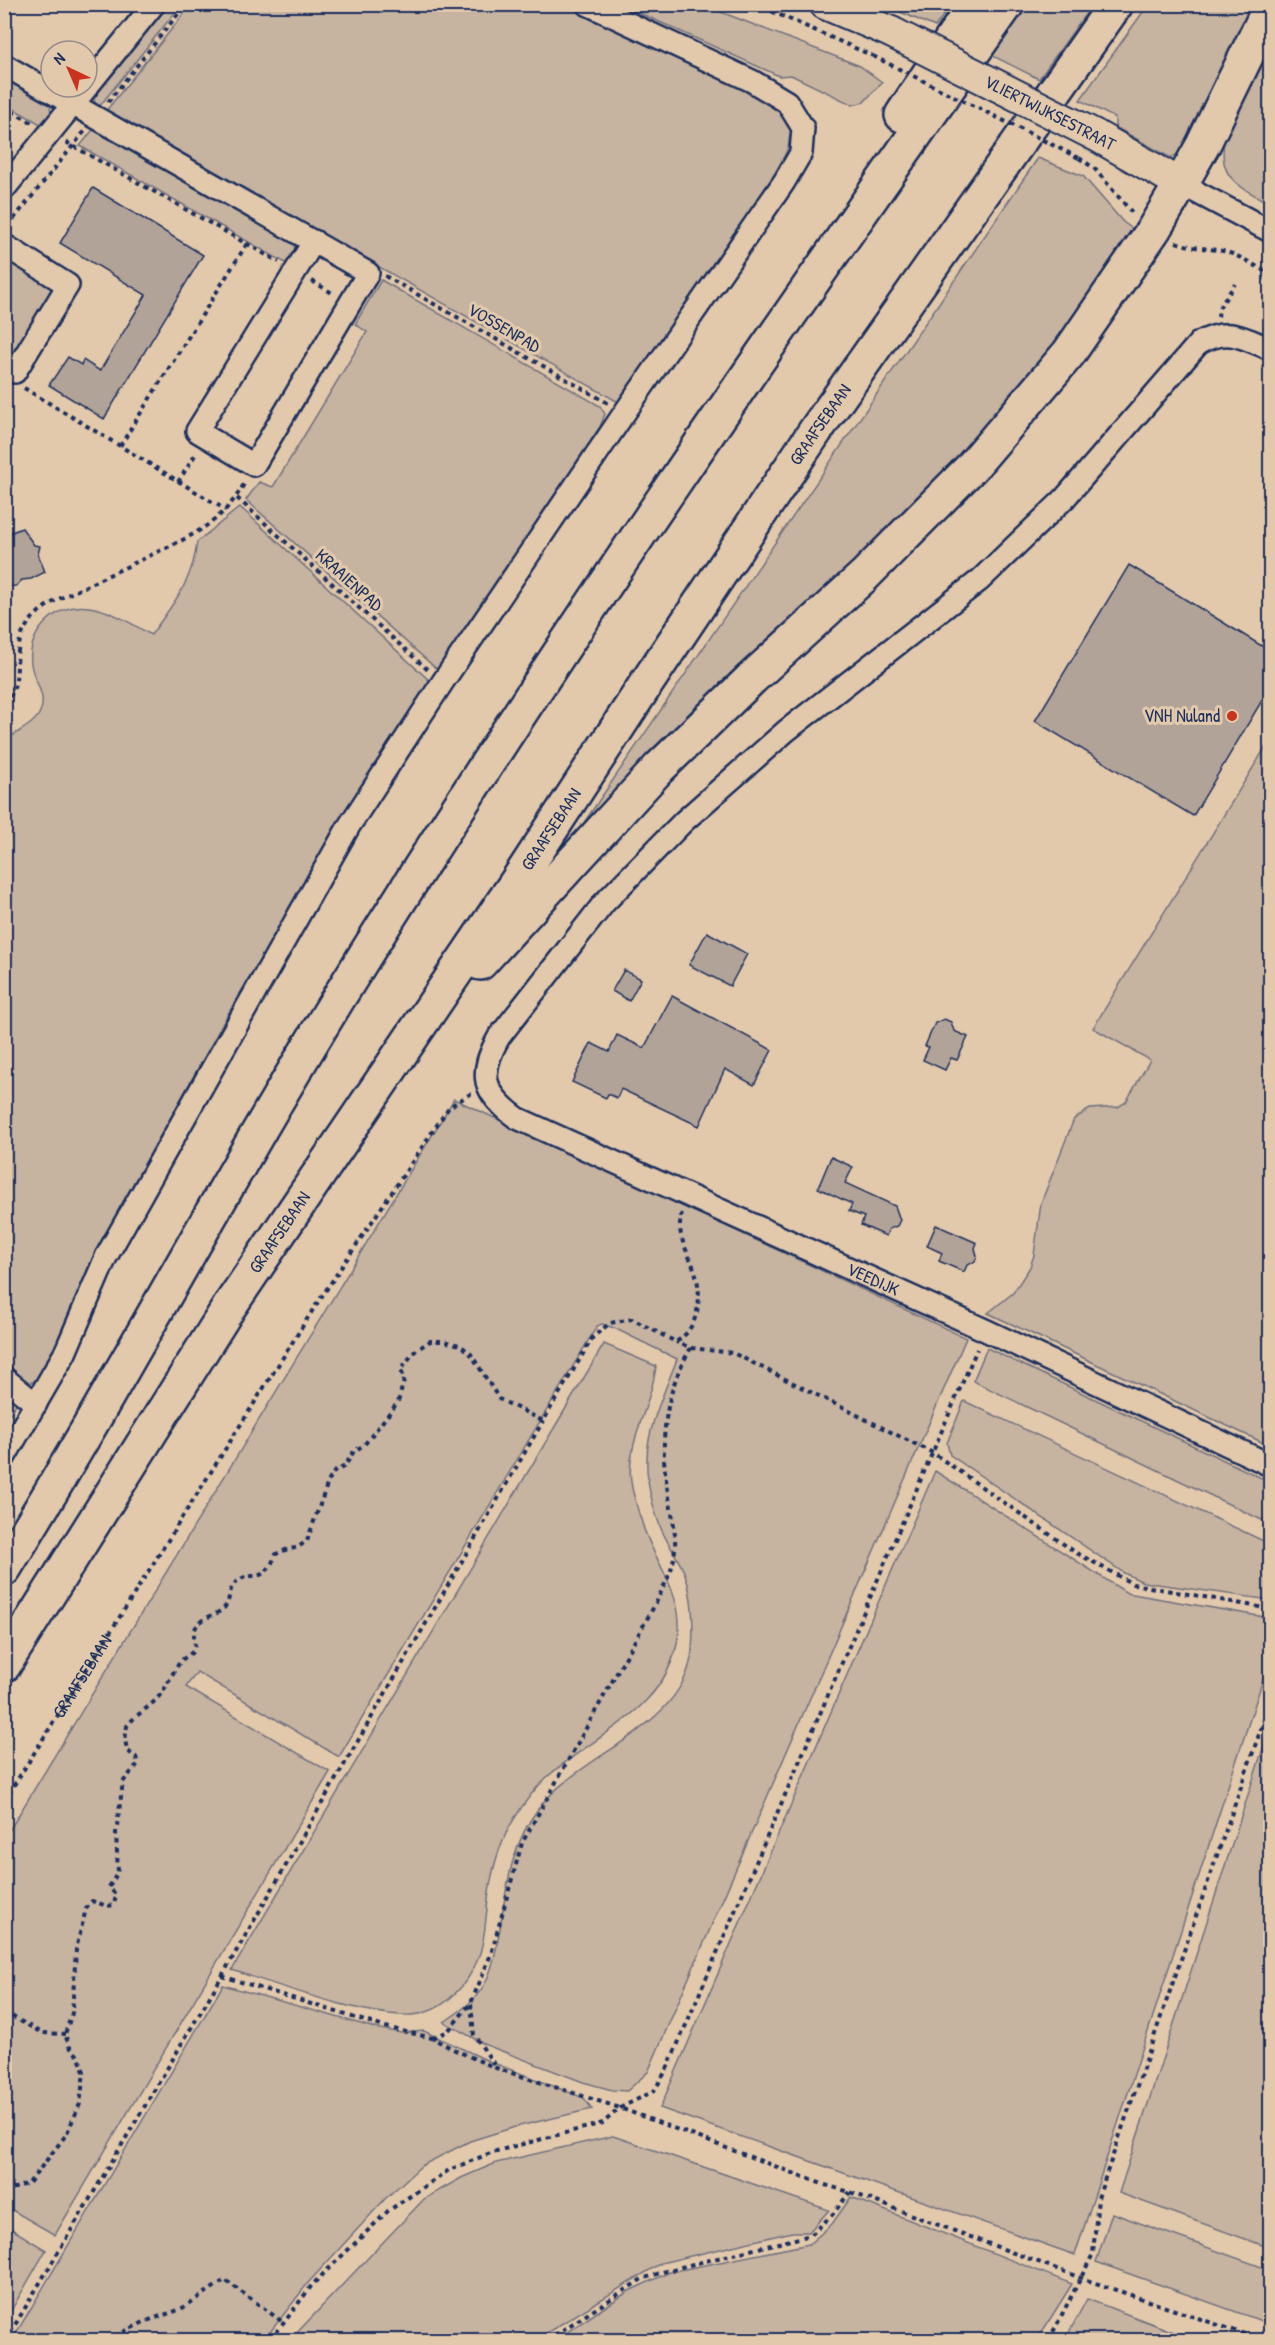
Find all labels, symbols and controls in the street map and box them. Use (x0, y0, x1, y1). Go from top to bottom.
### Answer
north arrow (39, 39, 99, 99)
text: N (48, 47, 70, 69)
street label: VLIERTWIJKSESTRAAT (980, 69, 1121, 157)
street label: VOSSENPAD (463, 297, 546, 359)
street label: GRAAFSEBAAN (783, 379, 857, 470)
street label: KRAAIENPAD (310, 543, 389, 617)
place label: VNH Nuland (1144, 703, 1220, 728)
marker: VNH Nuland (1225, 709, 1239, 723)
street label: GRAAFSEBAAN (515, 783, 587, 875)
street label: GRAAFSEBAAN (242, 1186, 316, 1278)
street label: VEEDIJK (843, 1256, 904, 1302)
street label: GRAAFSEBAAN (46, 1630, 117, 1723)

